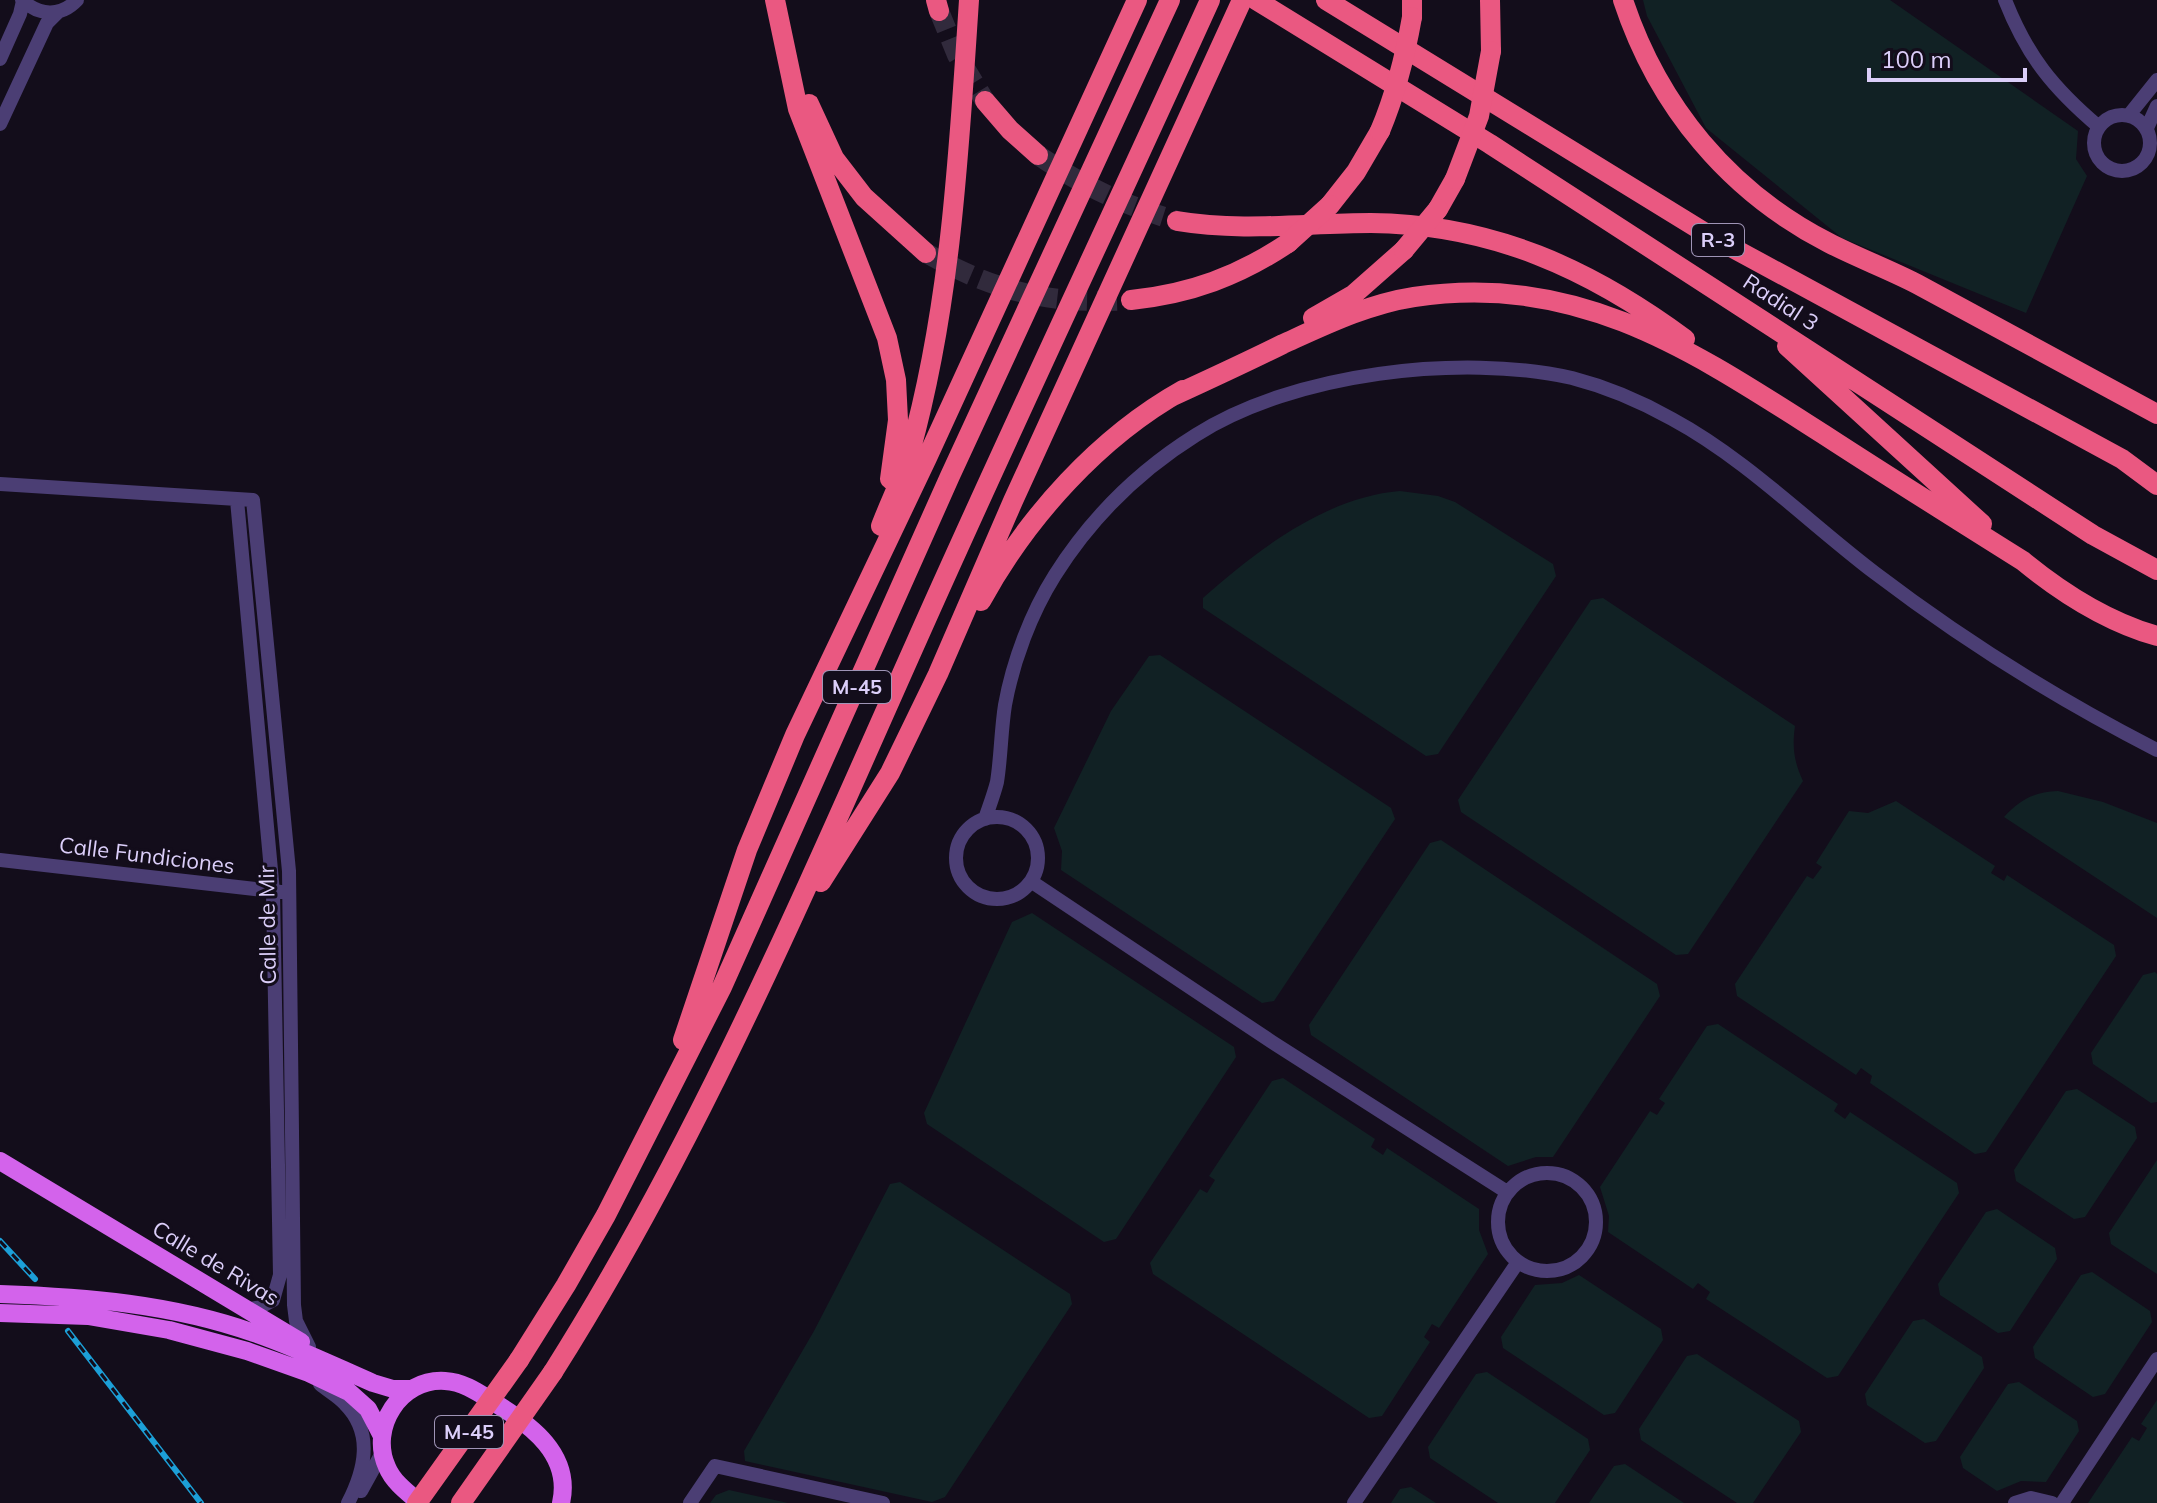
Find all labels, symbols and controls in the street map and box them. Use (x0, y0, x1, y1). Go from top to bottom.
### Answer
scale bar (1869, 32, 2025, 82)
text: 100 m (1881, 44, 1952, 74)
road number: R-3 (1692, 224, 1744, 256)
street label: Radial 3 (1738, 267, 1824, 337)
road number: M-45 (823, 671, 891, 703)
street label: Calle Fundiciones (58, 830, 236, 880)
street label: Calle de Mir (252, 865, 282, 985)
street label: Calle de Rivas (147, 1214, 285, 1312)
road number: M-45 (435, 1416, 503, 1448)

